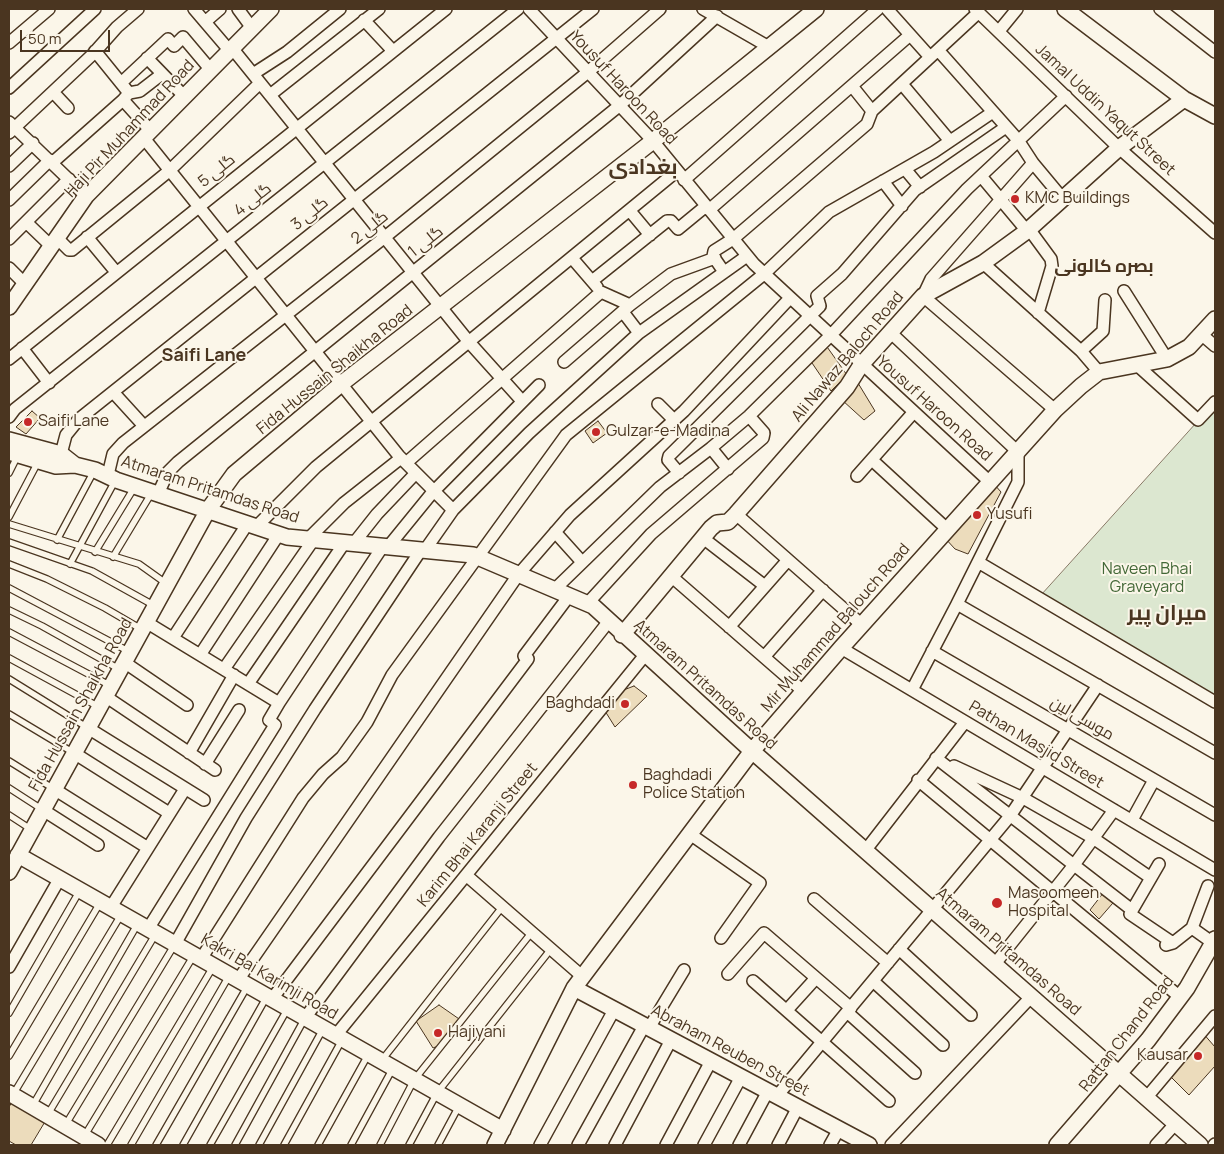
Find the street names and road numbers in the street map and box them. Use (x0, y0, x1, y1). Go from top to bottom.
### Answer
street label: Yousuf Haroon Road (565, 27, 681, 149)
street label: Jamal Uddin Yaqut Street (1031, 40, 1179, 180)
street label: Haji Pir Muhammad Road (61, 56, 199, 202)
street label: گلی 5 (195, 150, 239, 192)
street label: گلی 4 (230, 179, 276, 221)
street label: گلی 3 (288, 193, 332, 235)
street label: گلی 2 (348, 207, 392, 249)
street label: گلی 1 (405, 222, 447, 262)
street label: Ali Nawaz Baloch Road (788, 288, 908, 426)
street label: Fida Hussain Shaikha Road (253, 301, 417, 439)
street label: Yousuf Haroon Road (872, 352, 996, 466)
street label: Atmaram Pritamdas Road (119, 452, 301, 528)
street label: Mir Muhammad Balouch Road (758, 540, 914, 716)
street label: Fida Hussain Shaikha Road (25, 615, 137, 795)
street label: Atmaram Pritamdas Road (630, 616, 780, 754)
street label: موسی لین (1047, 693, 1117, 745)
street label: Pathan Masjid Street (965, 697, 1107, 793)
street label: Karim Bhai Karanji Street (414, 759, 542, 911)
street label: Atmaram Pritamdas Road (932, 884, 1084, 1020)
street label: Kakri Bai Karimji Road (197, 930, 341, 1024)
street label: Rattan Chand Road (1076, 972, 1178, 1096)
street label: Abraham Reuben Street (648, 1001, 812, 1101)

